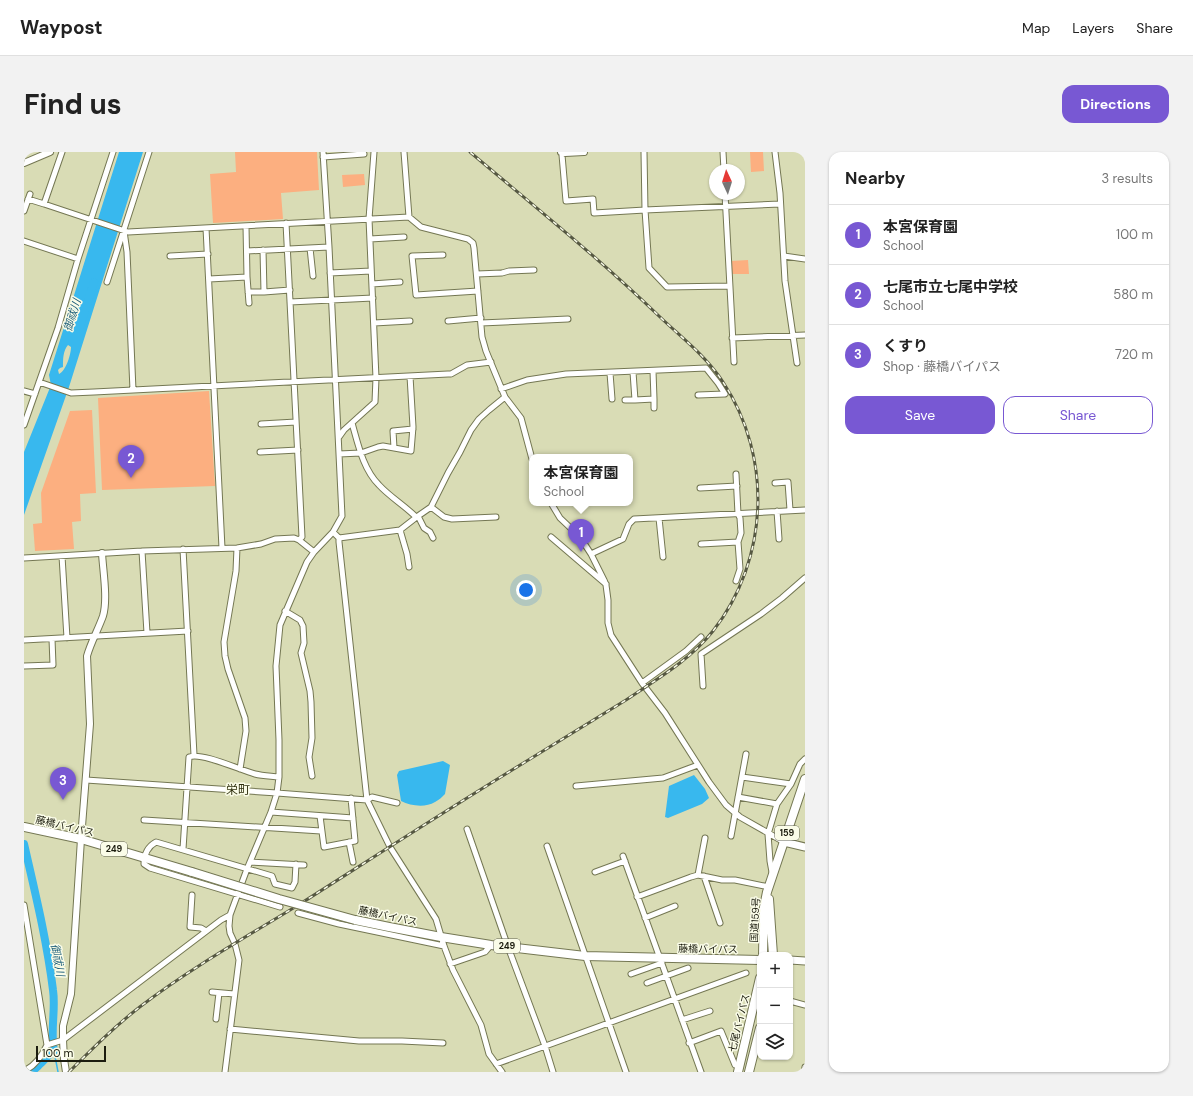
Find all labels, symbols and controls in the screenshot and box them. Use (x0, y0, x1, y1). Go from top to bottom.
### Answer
text: Waypost (20, 15, 103, 40)
text: Map (1022, 19, 1050, 37)
text: Layers (1072, 19, 1114, 37)
text: Share (1136, 19, 1173, 37)
button: Directions (1062, 85, 1169, 123)
text: Find us (24, 86, 122, 123)
north arrow (709, 164, 745, 200)
text: Nearby (845, 167, 905, 189)
text: 3 results (1101, 170, 1153, 187)
text: 本宮保育園 (883, 217, 958, 237)
text: 1 (856, 226, 860, 243)
text: 100 m (1116, 226, 1153, 243)
text: School (883, 237, 924, 254)
text: 七尾市立七尾中学校 (883, 277, 1018, 297)
text: 2 (854, 286, 862, 303)
text: 580 m (1113, 286, 1153, 303)
water label: 御祓川 (60, 296, 84, 333)
text: School (883, 297, 924, 314)
text: くすり (883, 336, 928, 356)
text: 3 (854, 346, 862, 363)
text: 720 m (1115, 346, 1153, 363)
text: Shop · 藤橋バイパス (883, 358, 1001, 375)
button: Save (845, 396, 995, 434)
button: Share (1003, 396, 1153, 434)
pin: 2 (118, 445, 144, 478)
popup (529, 454, 633, 506)
text: 本宮保育園 (543, 463, 619, 483)
text: School (543, 483, 584, 500)
pin: 1 (568, 519, 594, 552)
your location (516, 580, 536, 600)
pin: 3 (50, 767, 76, 800)
district label: 栄町 (226, 782, 250, 798)
street label: 藤橋バイパス (34, 813, 96, 839)
road number: 159 (775, 826, 799, 840)
road number: 249 (101, 842, 127, 856)
street label: 国道159号 (747, 897, 763, 943)
street label: 藤橋バイパス (357, 903, 419, 929)
road number: 249 (494, 939, 520, 953)
water label: 御祓川 (48, 942, 68, 979)
street label: 藤橋バイパス (678, 942, 738, 956)
map controls (757, 952, 793, 1060)
button: + (757, 952, 793, 988)
button: − (757, 988, 793, 1024)
street label: 七尾バイパス (725, 992, 753, 1054)
button: layers (757, 1024, 793, 1060)
scale bar (36, 1044, 106, 1063)
text: 100 m (42, 1046, 73, 1060)

